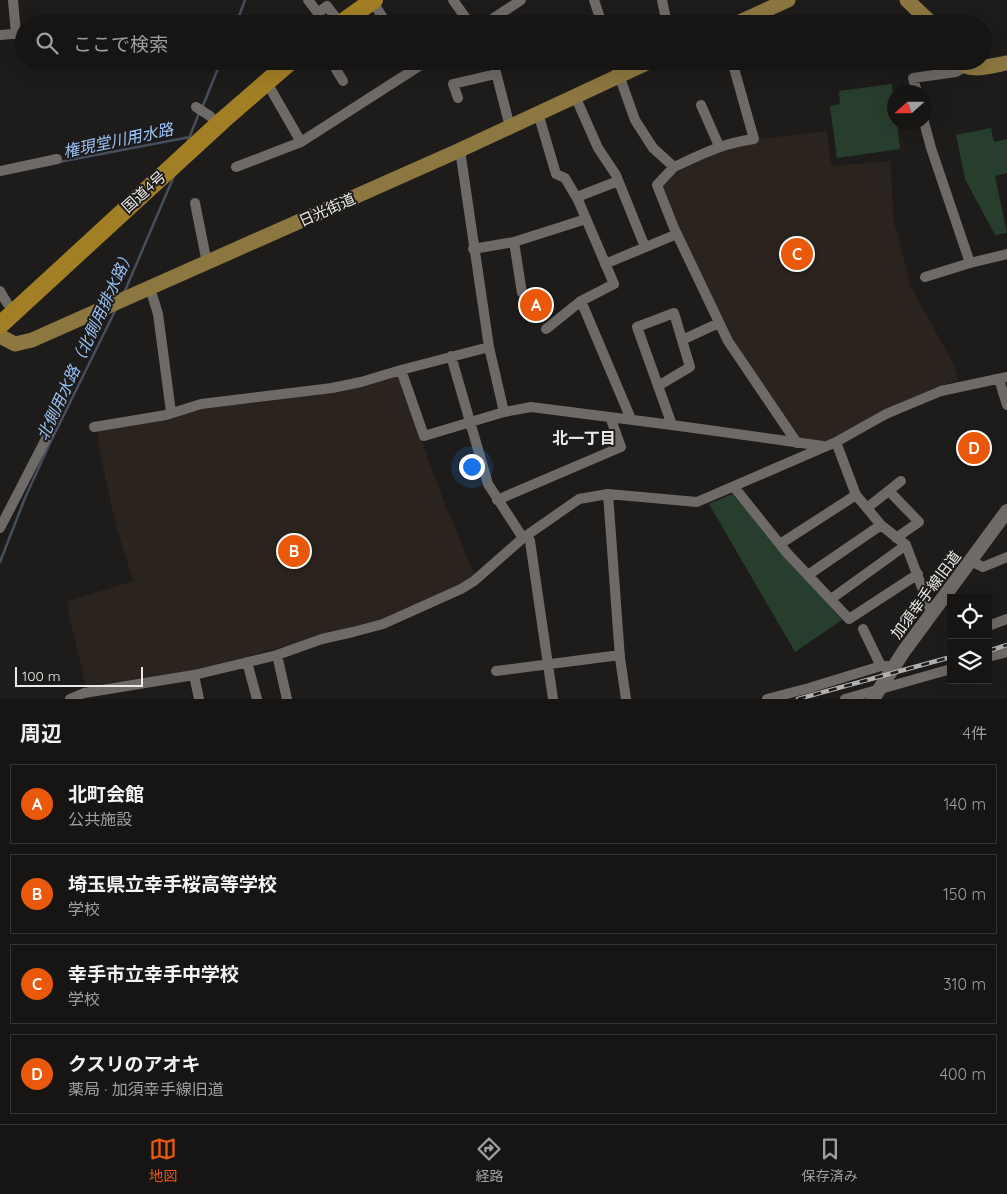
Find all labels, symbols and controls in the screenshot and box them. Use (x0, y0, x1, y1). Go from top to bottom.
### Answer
search box (15, 15, 992, 70)
icon: search (33, 29, 61, 57)
text: ここで検索 (73, 32, 168, 56)
north arrow (887, 85, 932, 130)
water label: 権現堂川用水路 (61, 118, 177, 161)
street label: 国道4号 (118, 167, 170, 216)
street label: 日光街道 (296, 189, 358, 230)
pin: C (781, 235, 813, 273)
water label: 北側用水路（北側用排水路） (32, 247, 138, 443)
pin: A (520, 286, 552, 324)
district label: 北一丁目 (552, 428, 616, 448)
pin: D (958, 429, 990, 467)
your location (459, 454, 485, 480)
pin: B (278, 532, 310, 570)
street label: 加須幸手線旧道 (886, 547, 965, 642)
map controls (947, 594, 992, 684)
button: locate (947, 594, 992, 639)
button: layers (947, 639, 992, 684)
scale bar (15, 664, 142, 687)
text: 100 m (22, 667, 60, 685)
text: 周辺 (20, 720, 62, 746)
text: 4件 (963, 723, 987, 743)
text: 北町会館 (68, 782, 144, 806)
text: A (32, 794, 42, 814)
text: 140 m (943, 794, 986, 814)
text: 公共施設 (68, 809, 132, 829)
text: 埼玉県立幸手桜高等学校 (68, 872, 277, 896)
text: B (32, 884, 42, 904)
text: 150 m (943, 884, 986, 904)
text: 学校 (68, 899, 100, 919)
text: 幸手市立幸手中学校 (68, 962, 239, 986)
text: C (32, 974, 42, 994)
text: 310 m (943, 974, 986, 994)
text: 学校 (68, 989, 100, 1009)
text: クスリのアオキ (68, 1052, 200, 1076)
text: D (31, 1064, 43, 1084)
text: 400 m (940, 1064, 986, 1084)
text: 薬局 · 加須幸手線旧道 (68, 1079, 224, 1099)
tab: 地図 (149, 1135, 177, 1185)
tab: 経路 (475, 1135, 503, 1185)
tab: 保存済み (802, 1135, 858, 1185)

